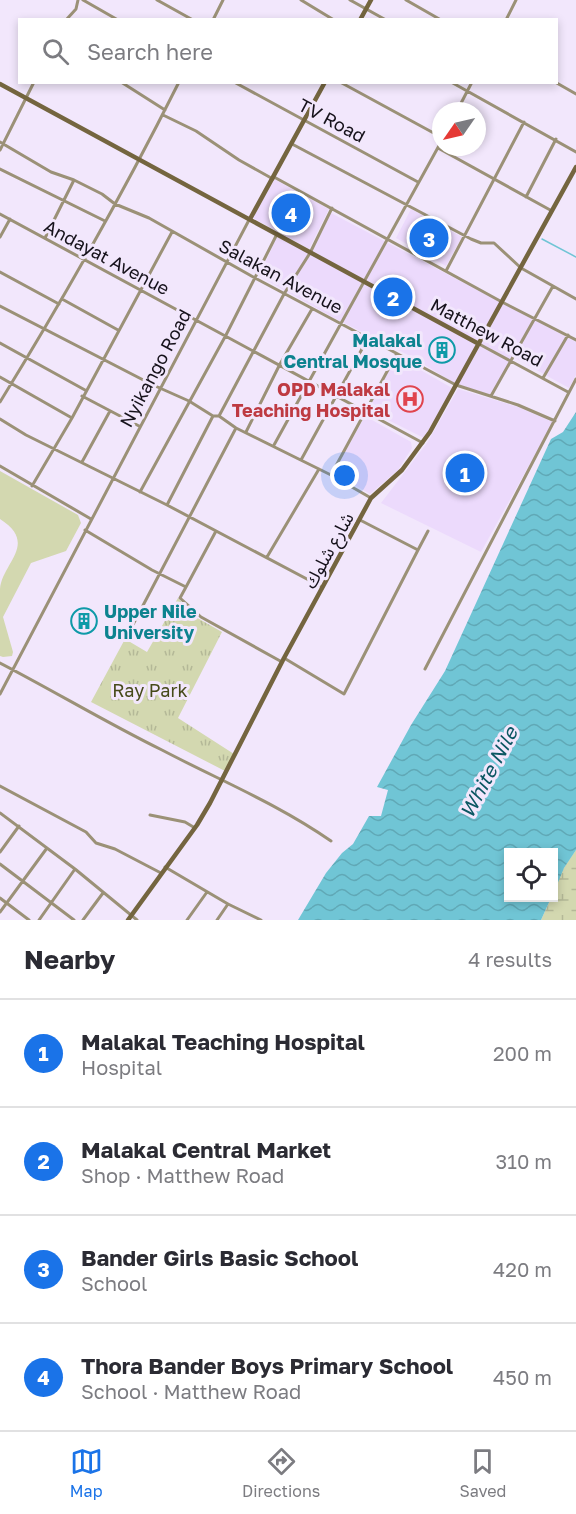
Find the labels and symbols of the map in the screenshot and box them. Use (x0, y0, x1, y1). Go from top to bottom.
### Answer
street label: TV Road (295, 93, 369, 147)
north arrow (432, 102, 486, 156)
pin: 4 (272, 190, 310, 236)
street label: Andayat Avenue (41, 215, 173, 299)
pin: 3 (410, 216, 448, 260)
street label: Salakan Avenue (215, 234, 347, 318)
pin: 2 (374, 274, 412, 320)
street label: Matthew Road (427, 293, 547, 371)
street label: Nyikango Road (115, 305, 195, 431)
place label: Malakal Central Mosque (283, 329, 422, 372)
building icon: Malakal Central Mosque (427, 335, 457, 365)
place label: OPD Malakal Teaching Hospital (232, 378, 390, 421)
hospital icon: OPD Malakal Teaching Hospital (395, 384, 425, 414)
pin: 1 (446, 450, 484, 496)
your location (330, 461, 359, 490)
street label: شارع شلوك (298, 508, 361, 594)
place label: Upper Nile University (104, 600, 197, 643)
building icon: Upper Nile University (69, 606, 99, 636)
park label: Ray Park (112, 679, 188, 701)
water label: White Nile (454, 721, 523, 822)

